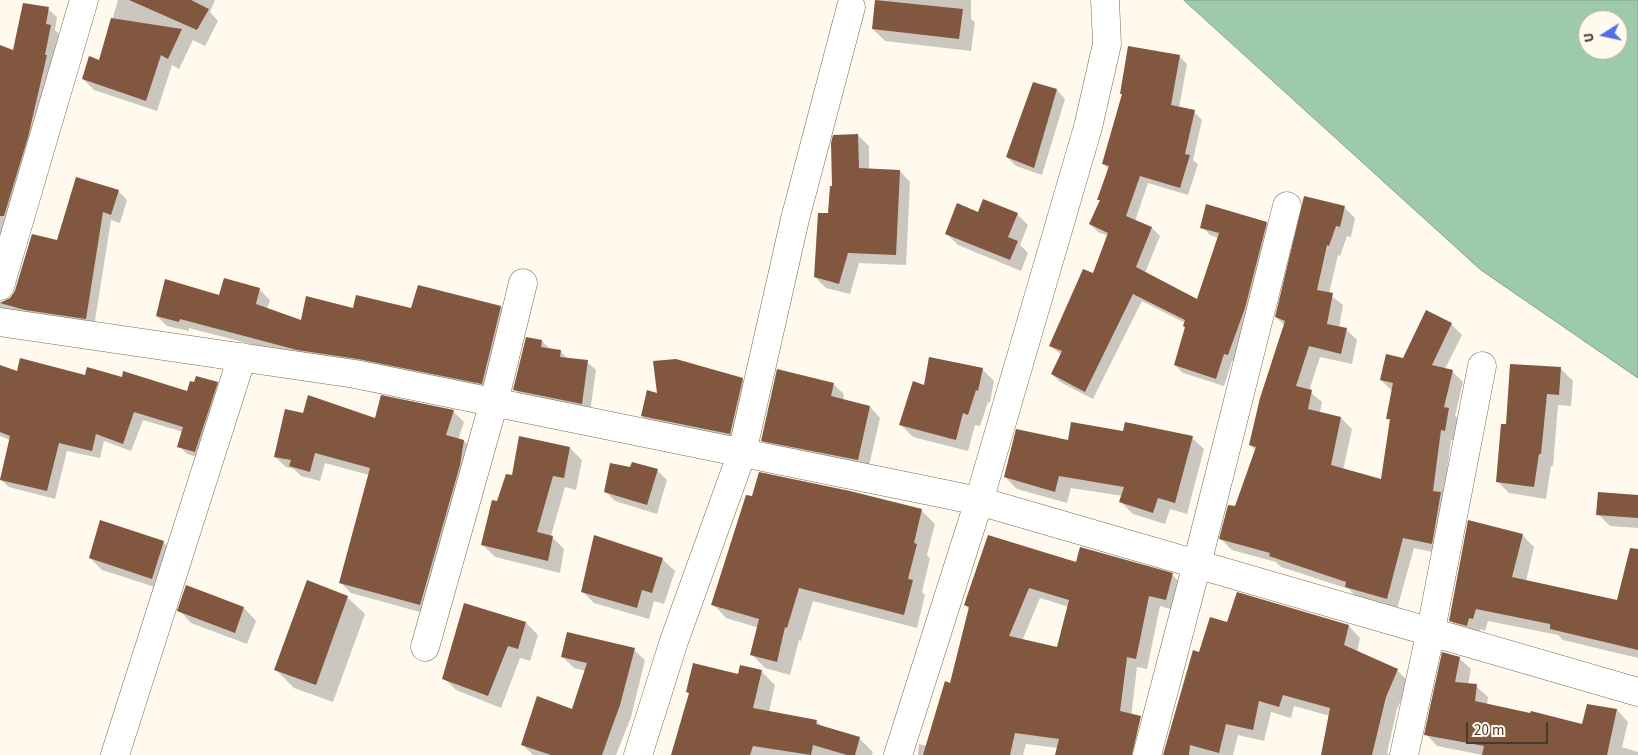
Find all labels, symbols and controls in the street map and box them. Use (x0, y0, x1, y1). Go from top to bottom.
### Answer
north arrow (1578, 10, 1628, 60)
text: U (1579, 31, 1600, 44)
scale bar (1468, 712, 1550, 744)
text: 20 m (1474, 720, 1504, 741)

